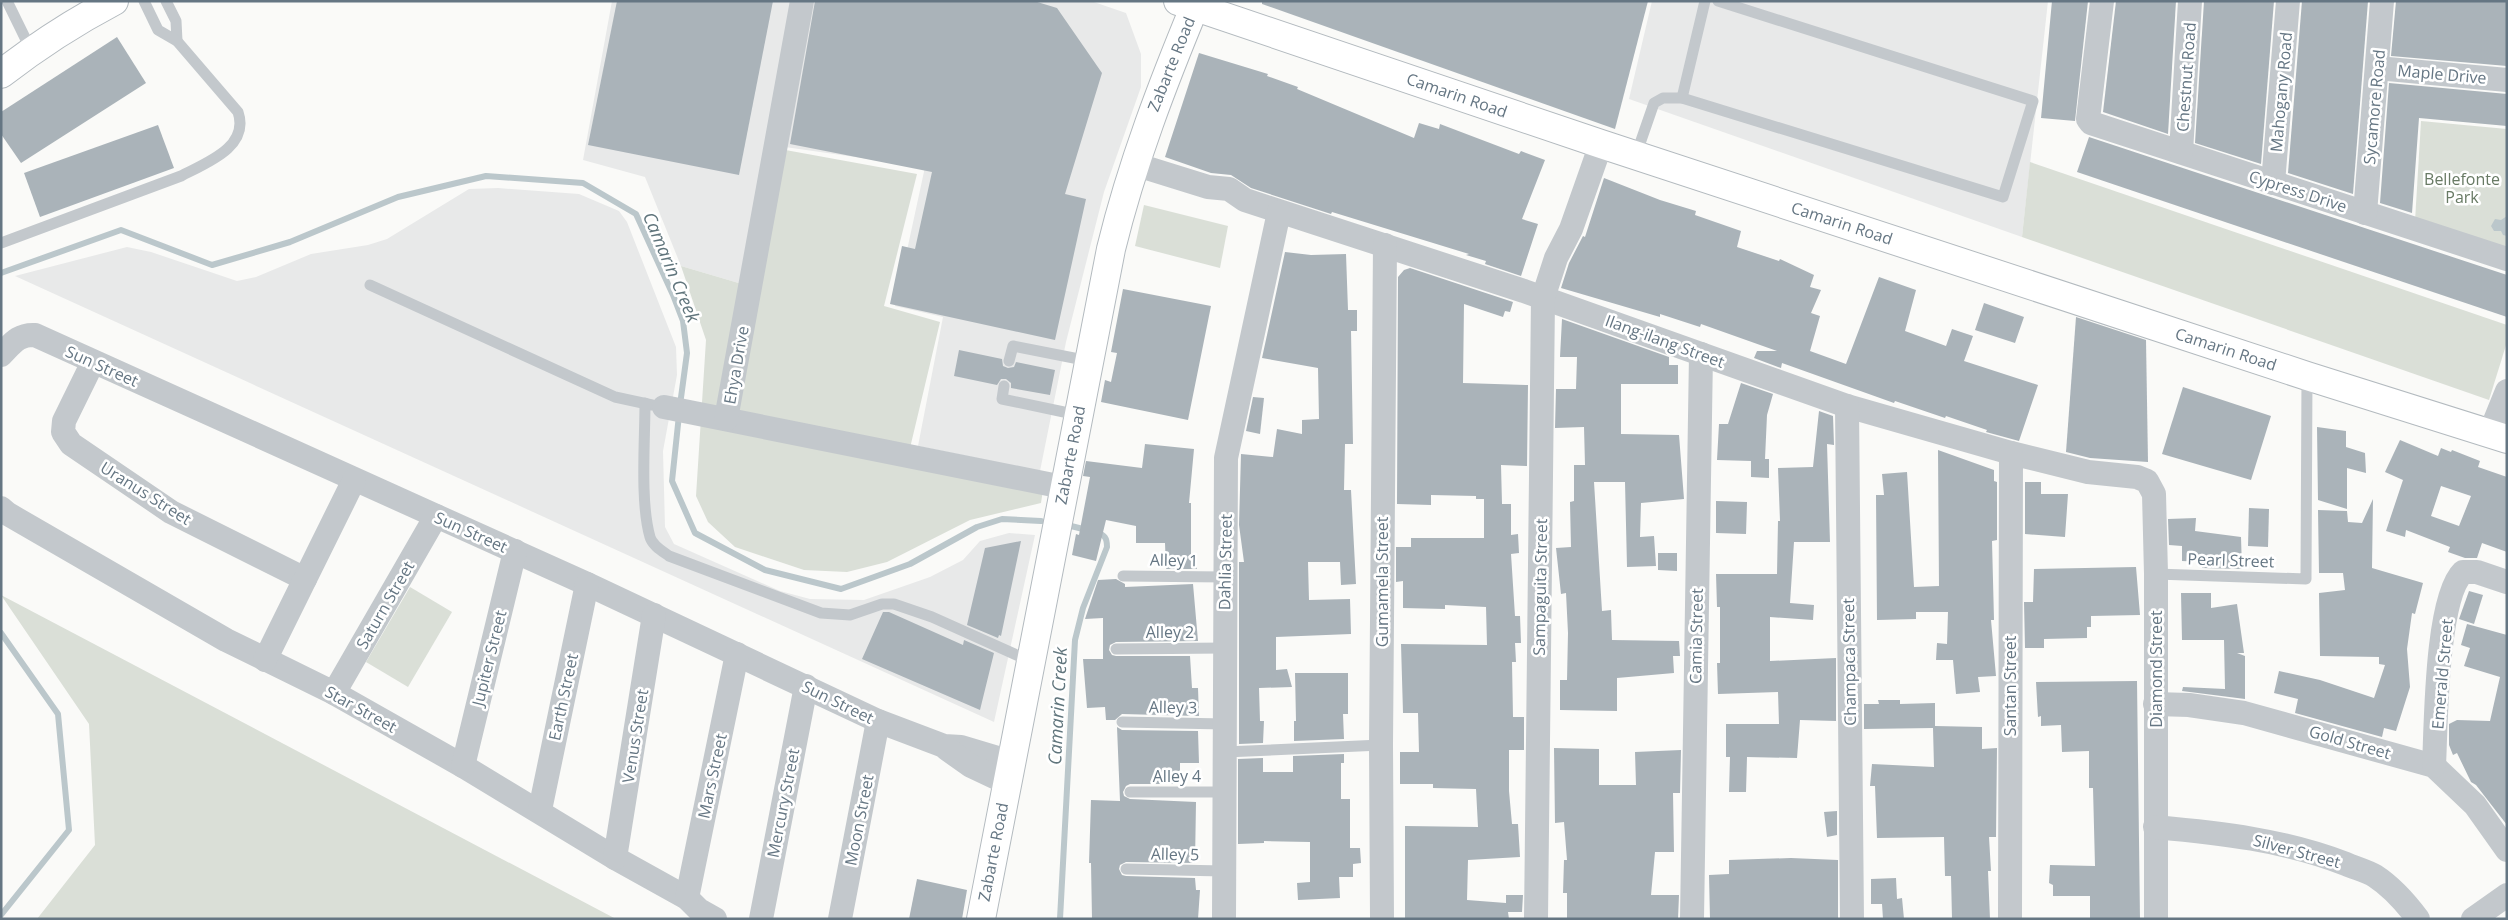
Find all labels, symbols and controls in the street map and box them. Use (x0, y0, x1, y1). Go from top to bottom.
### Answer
street label: Zabarte Road (1142, 13, 1200, 115)
street label: Chestnut Road (2171, 21, 2201, 133)
street label: Mahogany Road (2265, 31, 2297, 153)
street label: Sycamore Road (2358, 48, 2390, 166)
street label: Maple Drive (2397, 59, 2488, 89)
street label: Camarin Road (1404, 67, 1510, 123)
street label: Cypress Drive (2246, 165, 2350, 217)
park label: Bellefonte Park (2424, 168, 2500, 208)
street label: Camarin Road (1788, 196, 1896, 250)
water label: Camarin Creek (638, 208, 707, 327)
street label: Ilang-ilang Street (1602, 309, 1728, 373)
street label: Camarin Road (2172, 322, 2280, 376)
street label: Ehya Drive (718, 324, 754, 406)
street label: Sun Street (62, 340, 142, 392)
street label: Zabarte Road (1050, 404, 1090, 506)
street label: Uranus Street (96, 456, 196, 530)
street label: Sun Street (431, 506, 511, 558)
street label: Dahlia Street (1213, 513, 1237, 610)
street label: Gumamela Street (1371, 516, 1393, 647)
street label: Sampaguita Street (1528, 518, 1552, 656)
street label: Pearl Street (2187, 547, 2275, 573)
street label: Alley 1 (1150, 549, 1198, 571)
street label: Saturn Street (351, 557, 419, 653)
street label: Camia Street (1684, 588, 1708, 684)
street label: Champaca Street (1837, 598, 1861, 726)
street label: Jupiter Street (466, 608, 512, 710)
street label: Diamond Street (2145, 610, 2167, 728)
street label: Emerald Street (2426, 618, 2458, 730)
street label: Alley 2 (1146, 621, 1194, 643)
street label: Santan Street (1999, 635, 2021, 736)
water label: Camarin Creek (1042, 645, 1072, 765)
street label: Earth Street (543, 651, 583, 743)
street label: Sun Street (798, 675, 878, 729)
street label: Star Street (321, 680, 401, 738)
street label: Venus Street (617, 687, 653, 784)
street label: Alley 3 (1149, 696, 1197, 718)
street label: Gold Street (2307, 720, 2394, 764)
street label: Mars Street (692, 731, 732, 820)
street label: Mercury Street (762, 746, 804, 859)
street label: Alley 4 (1153, 765, 1201, 787)
street label: Moon Street (839, 772, 879, 867)
street label: Zabarte Road (973, 801, 1013, 903)
street label: Silver Street (2251, 829, 2343, 873)
street label: Alley 5 (1151, 843, 1199, 865)

